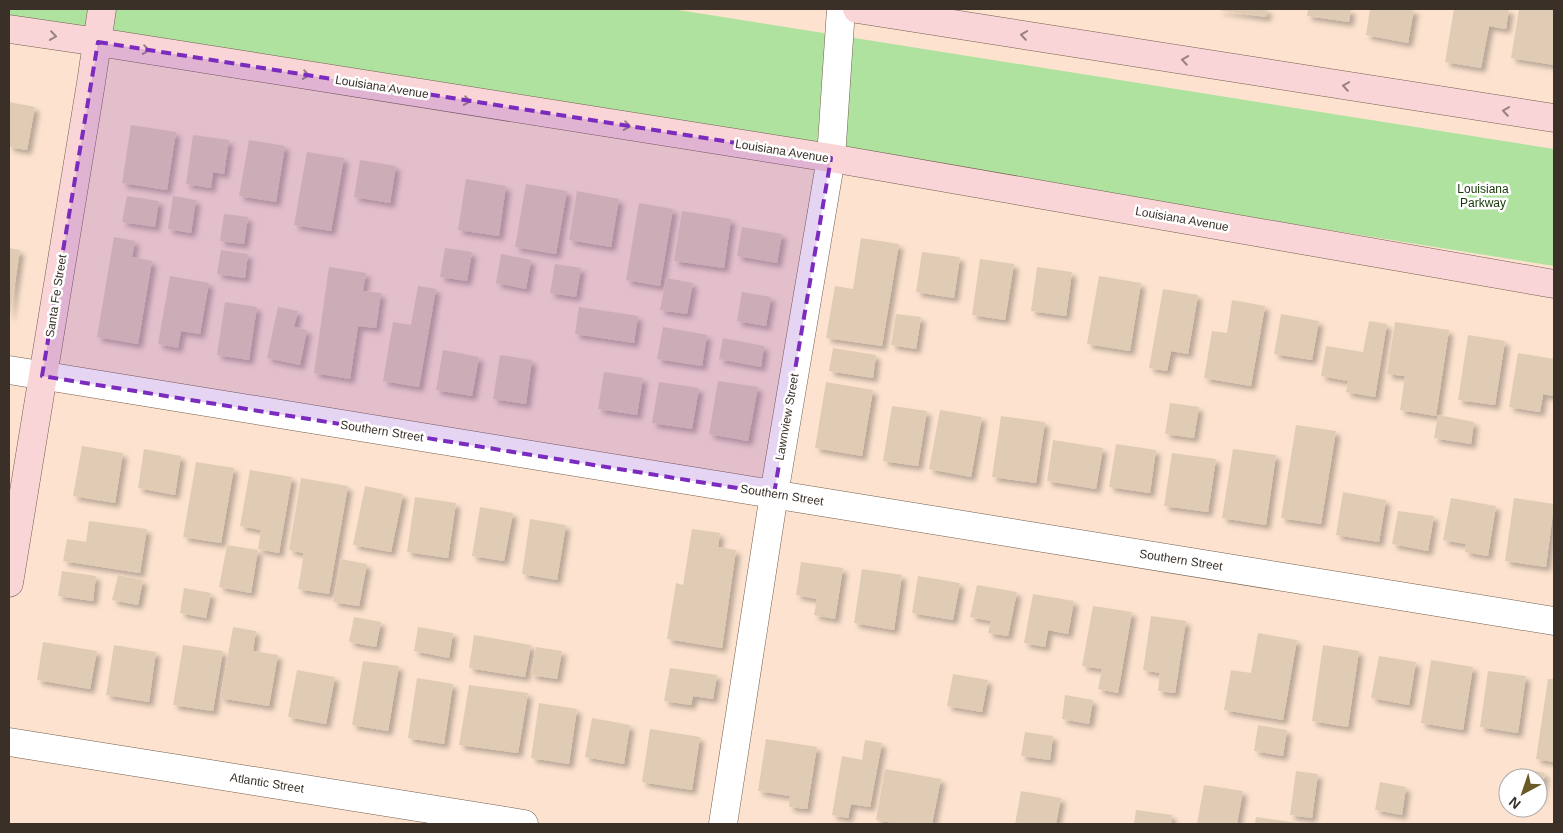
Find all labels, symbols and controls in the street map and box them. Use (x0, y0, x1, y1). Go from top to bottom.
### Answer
one-way arrow (49, 30, 58, 40)
one-way arrow (1020, 30, 1028, 41)
one-way arrow (142, 44, 150, 54)
one-way arrow (1181, 56, 1189, 66)
one-way arrow (302, 70, 311, 80)
street label: Louisiana Avenue (334, 73, 430, 101)
one-way arrow (1341, 81, 1350, 91)
one-way arrow (463, 95, 471, 105)
one-way arrow (1502, 106, 1510, 116)
one-way arrow (623, 121, 632, 131)
street label: Louisiana Avenue (734, 137, 830, 165)
park label: Louisiana Parkway (1457, 182, 1509, 210)
street label: Louisiana Avenue (1134, 204, 1230, 234)
street label: Santa Fe Street (43, 253, 70, 339)
street label: Lawnview Street (772, 372, 802, 462)
street label: Southern Street (339, 418, 425, 445)
street label: Southern Street (739, 482, 825, 509)
street label: Southern Street (1138, 547, 1224, 574)
north arrow (1498, 768, 1548, 818)
street label: Atlantic Street (229, 770, 306, 796)
text: N (1506, 794, 1524, 812)

